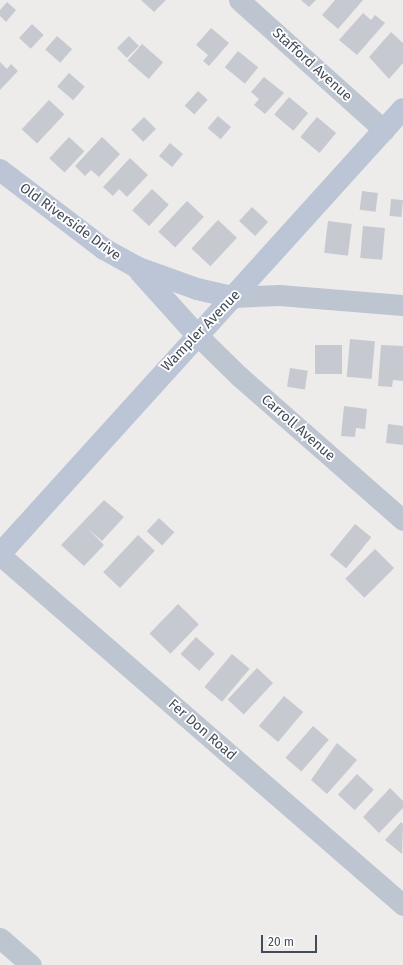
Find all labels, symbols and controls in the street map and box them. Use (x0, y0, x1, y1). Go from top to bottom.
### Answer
street label: Stafford Avenue (269, 25, 355, 105)
street label: Old Riverside Drive (16, 180, 124, 264)
street label: Wampler Avenue (158, 287, 244, 375)
street label: Carroll Avenue (258, 391, 338, 465)
street label: Fer Don Road (165, 696, 239, 764)
scale bar (263, 927, 319, 953)
text: 20 m (268, 935, 294, 949)

